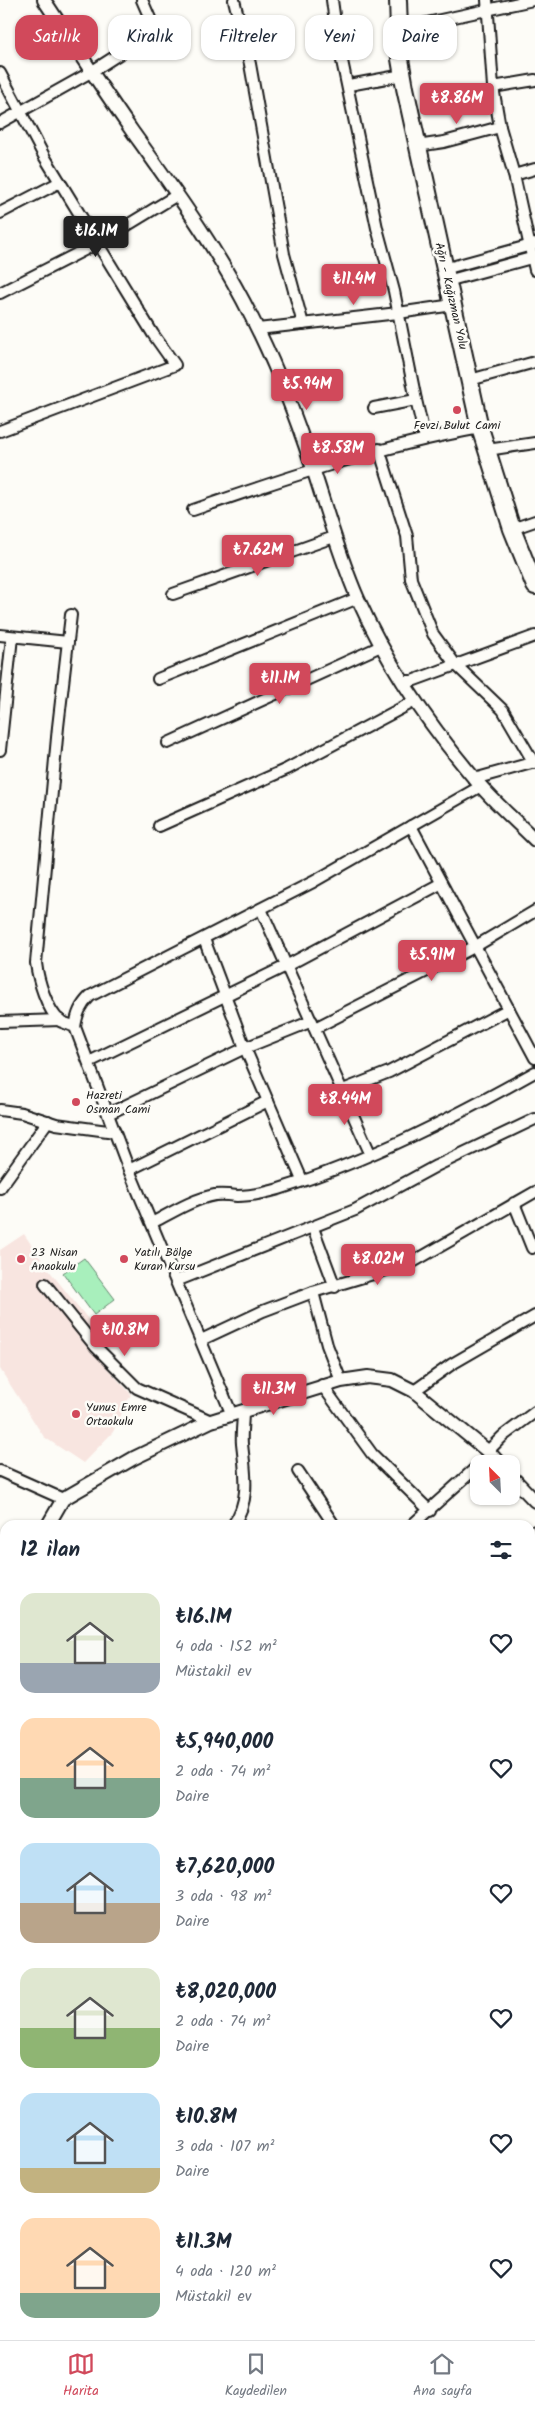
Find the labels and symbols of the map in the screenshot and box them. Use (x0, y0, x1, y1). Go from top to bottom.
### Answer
pin: ₺8.86M (416, 82, 498, 125)
pin: ₺16.1M (55, 216, 137, 258)
street label: Ağrı - Kağızman Yolu (429, 241, 473, 352)
pin: ₺11.4M (313, 264, 395, 306)
pin: ₺5.94M (266, 368, 348, 411)
marker: Fevzi Bulut Cami (451, 404, 463, 416)
place label: Fevzi Bulut Cami (414, 416, 501, 435)
pin: ₺8.58M (297, 432, 379, 475)
pin: ₺7.62M (217, 534, 299, 577)
pin: ₺11.1M (239, 662, 321, 705)
pin: ₺5.91M (391, 940, 473, 982)
pin: ₺8.44M (304, 1084, 386, 1126)
place label: Hazreti Osman Cami (86, 1086, 151, 1119)
marker: Hazreti Osman Cami (70, 1096, 82, 1108)
place label: 23 Nisan Anaokulu (31, 1243, 78, 1276)
place label: Yatılı Bölge Kuran Kursu (134, 1243, 196, 1276)
pin: ₺8.02M (337, 1244, 419, 1286)
marker: 23 Nisan Anaokulu (15, 1253, 27, 1265)
marker: Yatılı Bölge Kuran Kursu (118, 1253, 130, 1265)
pin: ₺10.8M (84, 1314, 166, 1357)
pin: ₺11.3M (233, 1374, 315, 1416)
place label: Yunus Emre Ortaokulu (86, 1398, 147, 1431)
marker: Yunus Emre Ortaokulu (70, 1408, 82, 1420)
north arrow (470, 1455, 520, 1505)

